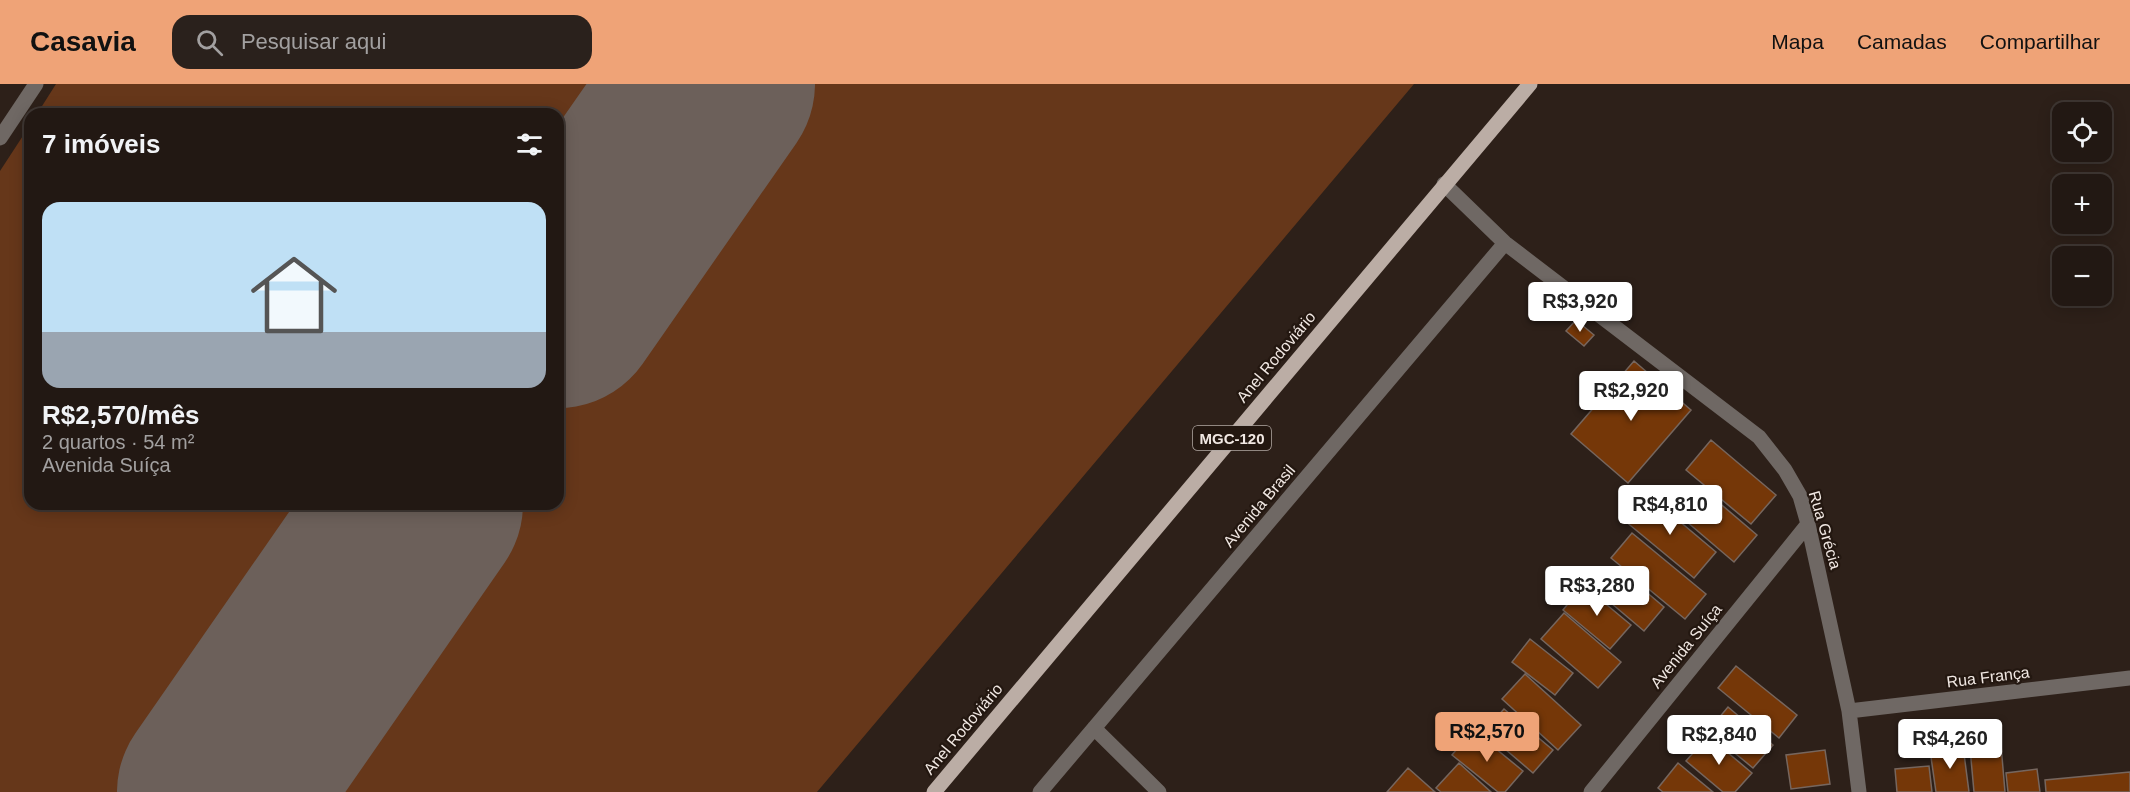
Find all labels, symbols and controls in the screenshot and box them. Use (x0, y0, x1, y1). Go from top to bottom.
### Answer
search box (172, 15, 592, 69)
text: Casavia (30, 26, 136, 57)
icon: search (193, 26, 226, 59)
text: Pesquisar aqui (241, 29, 386, 54)
text: Mapa (1771, 30, 1824, 53)
text: Camadas (1857, 30, 1947, 53)
text: Compartilhar (1980, 30, 2100, 53)
map controls (2052, 102, 2112, 306)
button: locate (2052, 102, 2112, 162)
icon: filters (513, 128, 546, 161)
text: 7 imóveis (42, 129, 161, 159)
button: + (2052, 174, 2112, 234)
icon: home (240, 241, 348, 349)
button: − (2052, 246, 2112, 306)
pin: R$3,920 (1525, 282, 1635, 333)
text: R$3,920 (1542, 290, 1618, 312)
street label: Anel Rodoviário (1233, 308, 1319, 406)
pin: R$2,920 (1576, 371, 1686, 422)
text: R$2,920 (1593, 379, 1669, 401)
text: R$2,570/mês (42, 400, 200, 430)
road number: MGC-120 (1193, 426, 1271, 450)
text: 2 quartos · 54 m² (42, 431, 194, 453)
text: Avenida Suíça (42, 454, 171, 476)
street label: Avenida Brasil (1220, 461, 1298, 551)
pin: R$4,810 (1615, 485, 1725, 536)
street label: Rua Grécia (1806, 489, 1844, 571)
text: R$4,810 (1632, 493, 1708, 515)
pin: R$3,280 (1542, 566, 1652, 617)
text: R$3,280 (1559, 574, 1635, 596)
street label: Avenida Suíça (1647, 601, 1725, 691)
street label: Rua França (1945, 663, 2031, 691)
street label: Anel Rodoviário (920, 680, 1006, 778)
pin: R$2,570 (1432, 712, 1542, 763)
pin: R$2,840 (1664, 715, 1774, 766)
pin: R$4,260 (1895, 719, 2005, 770)
text: R$2,570 (1449, 720, 1525, 742)
text: R$2,840 (1681, 723, 1757, 745)
text: R$4,260 (1912, 727, 1988, 749)

